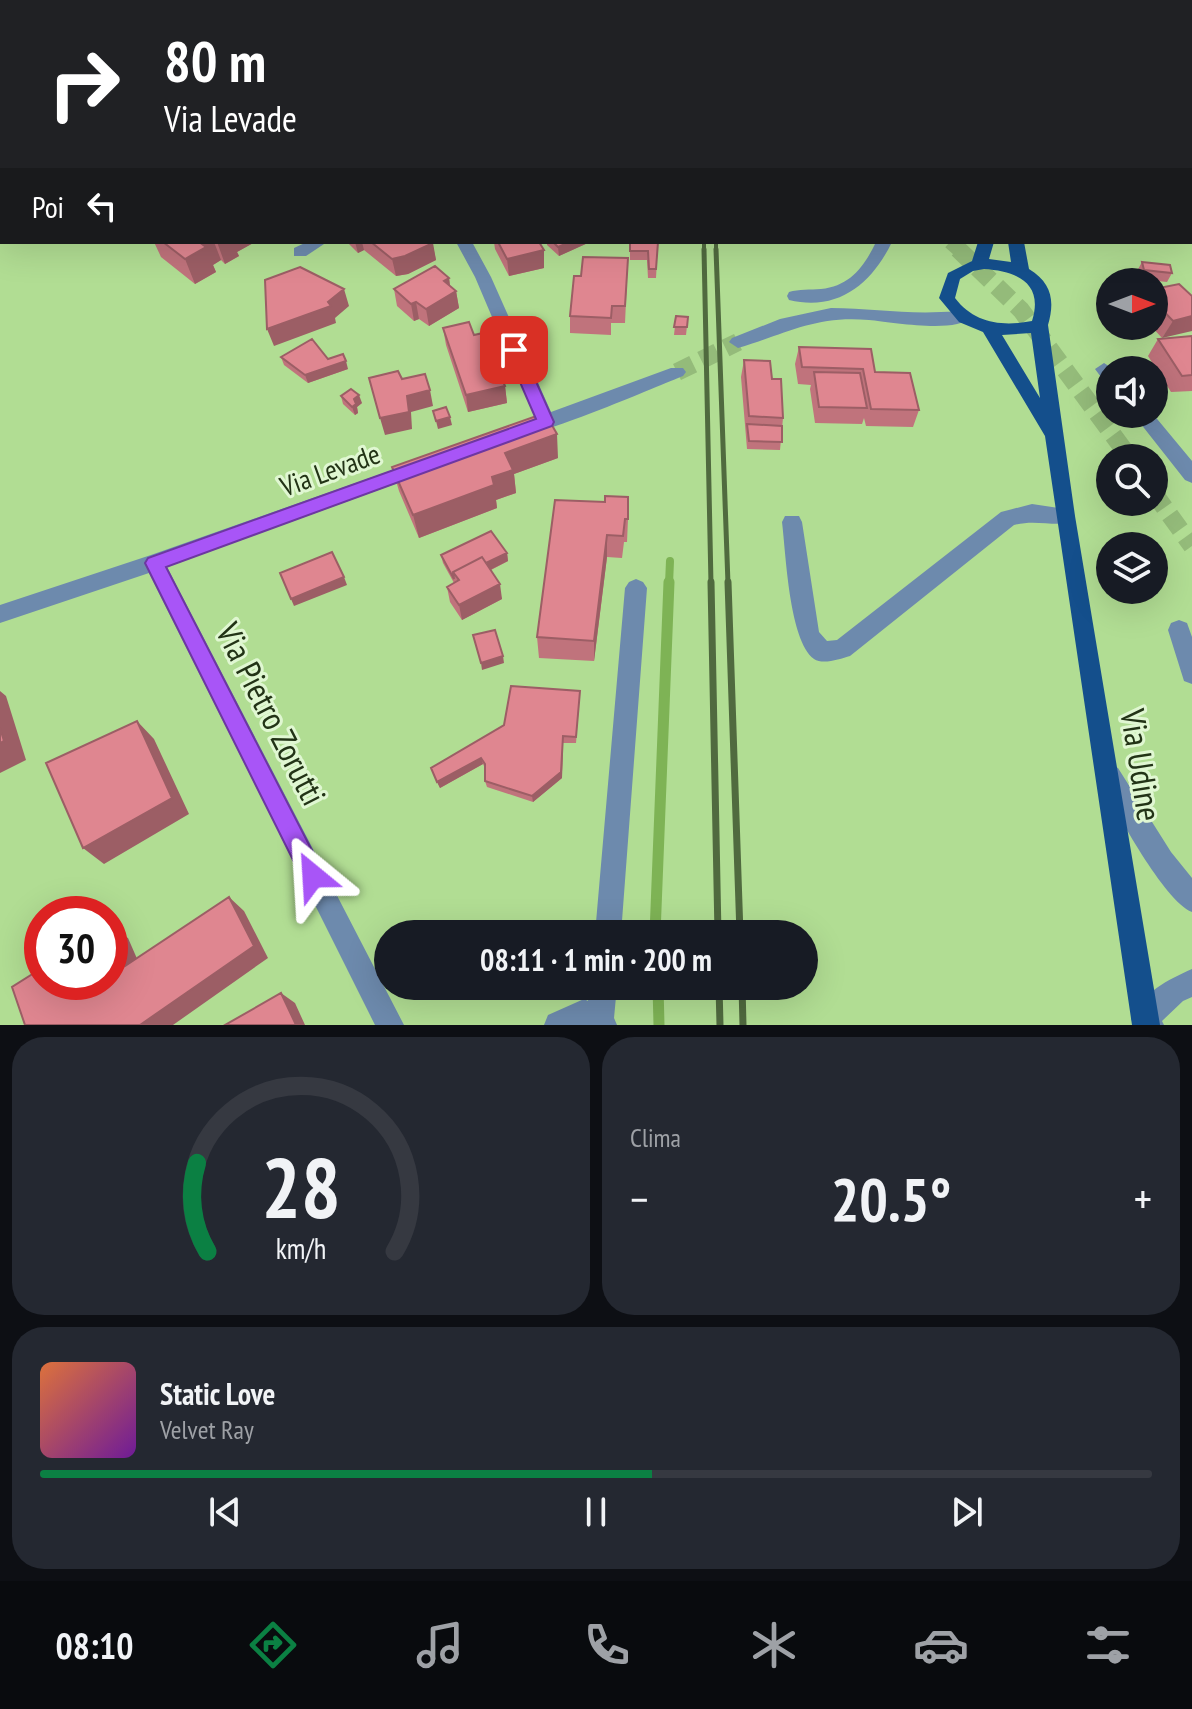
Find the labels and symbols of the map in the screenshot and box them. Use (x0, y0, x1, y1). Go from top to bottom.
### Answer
north arrow (1096, 268, 1168, 340)
pin (480, 316, 548, 384)
street label: Via Levade (274, 434, 385, 505)
street label: Via Pietro Zorutti (207, 614, 337, 812)
street label: Via Udine (1111, 705, 1173, 824)
position arrow (271, 834, 355, 918)
speed limit sign: 30 (24, 896, 128, 1000)

